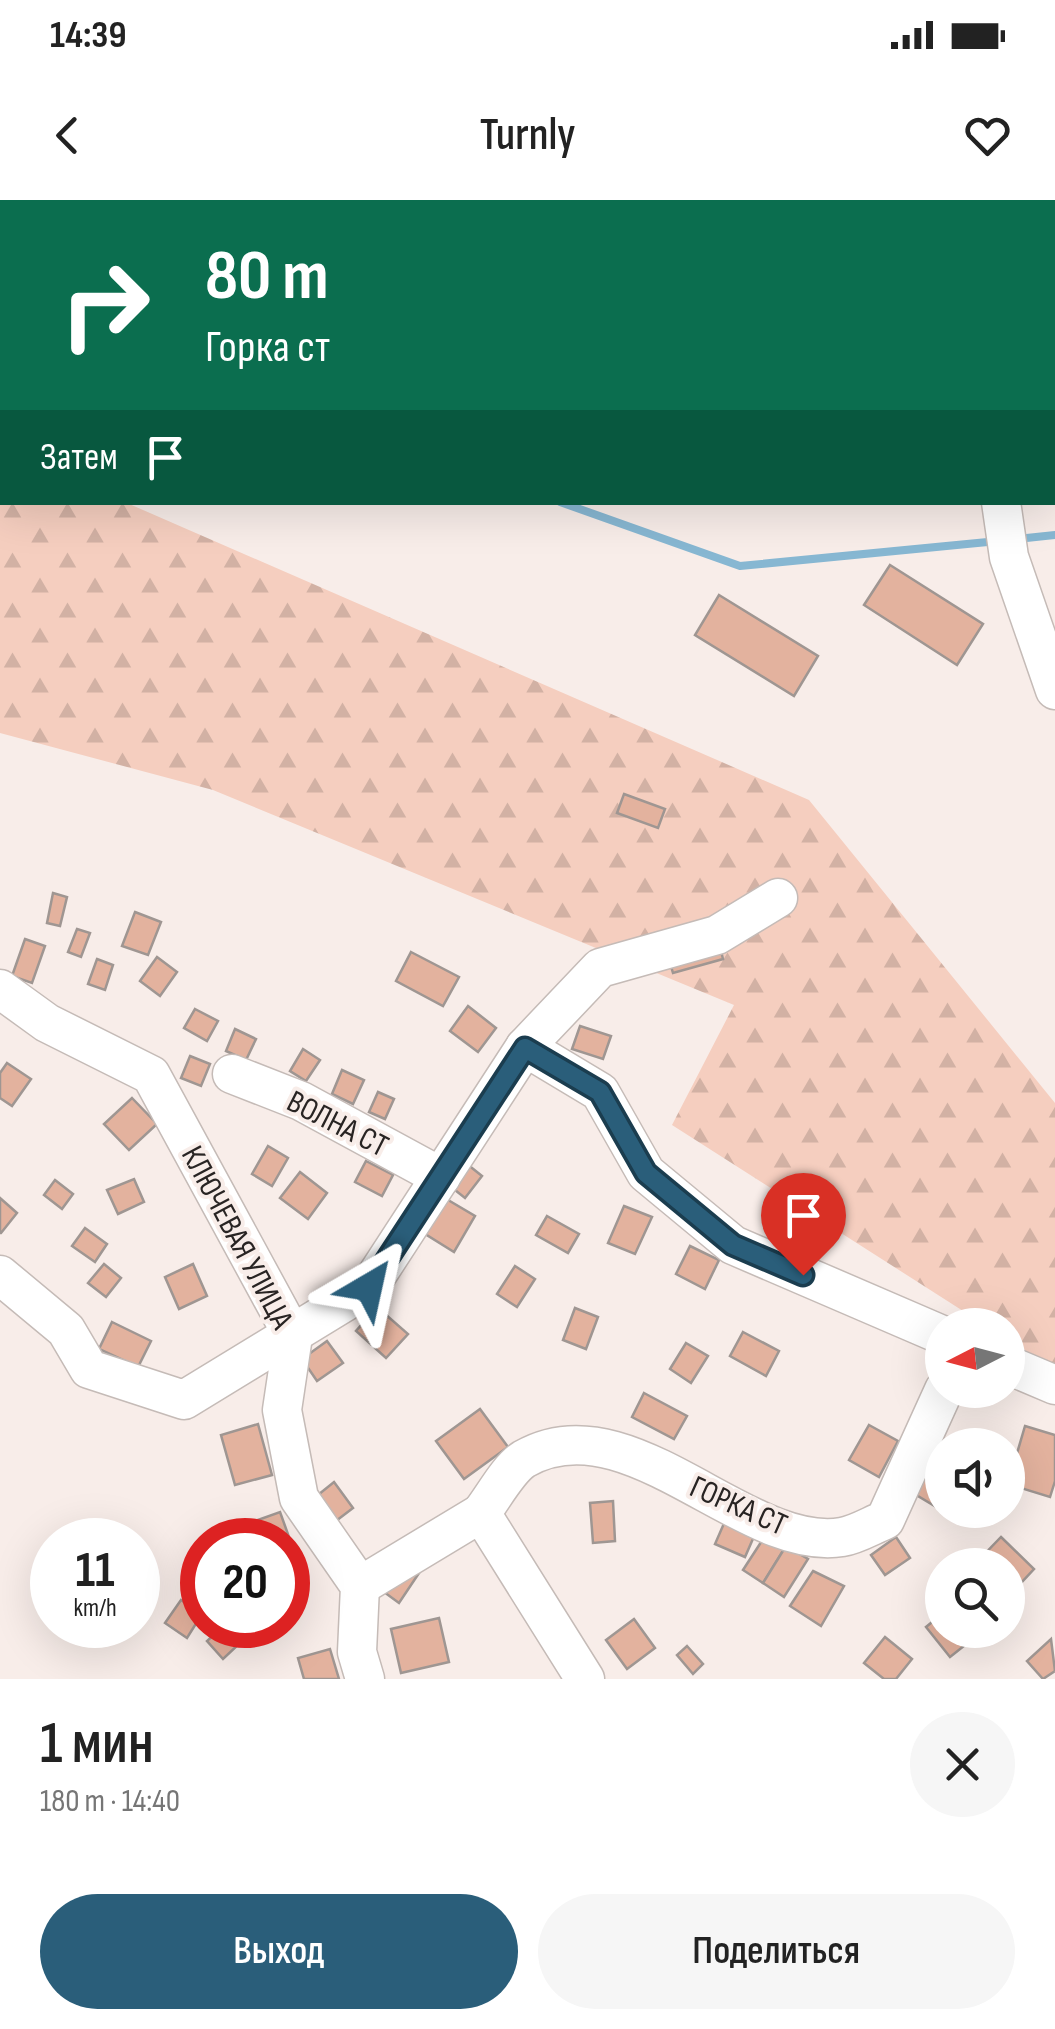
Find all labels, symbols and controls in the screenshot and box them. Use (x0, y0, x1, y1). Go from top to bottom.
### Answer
text: 14:39 (50, 13, 126, 58)
icon: back (40, 108, 95, 163)
text: Turnly (480, 108, 575, 163)
icon: heart (960, 108, 1015, 163)
text: 80 m (205, 235, 329, 319)
icon: right (40, 240, 170, 370)
text: Горка ст (205, 320, 330, 375)
icon: arrive (138, 430, 193, 485)
text: Затем (40, 435, 118, 480)
street label: ВОЛНА СТ (280, 1082, 394, 1166)
street label: КЛЮЧЕВАЯ УЛИЦА (172, 1140, 301, 1336)
pin (761, 1173, 846, 1276)
icon: arrive (776, 1188, 831, 1243)
position arrow (317, 1235, 421, 1339)
north arrow (925, 1308, 1025, 1408)
map controls (925, 1308, 1025, 1648)
button: sound (925, 1428, 1025, 1528)
street label: ГОРКА СТ (684, 1468, 793, 1545)
speed limit sign: 20 (180, 1518, 310, 1648)
text: 11 (75, 1541, 115, 1601)
button: search (925, 1548, 1025, 1648)
text: km/h (73, 1593, 117, 1624)
text: 1 мин (40, 1708, 154, 1780)
button: close (910, 1712, 1015, 1817)
text: 180 m · 14:40 (40, 1782, 180, 1821)
button: Выход (40, 1894, 518, 2009)
button: Поделиться (538, 1894, 1015, 2009)

